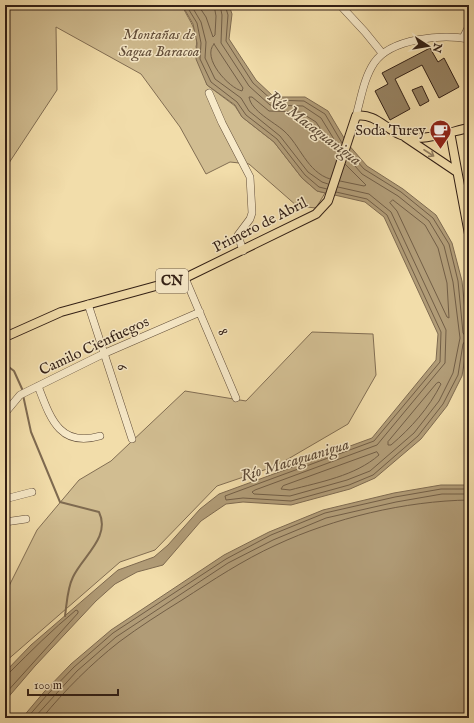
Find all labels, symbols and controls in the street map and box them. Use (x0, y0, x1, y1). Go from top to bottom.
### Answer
park label: Montañas de Sagua Baracoa (118, 25, 200, 62)
north arrow (408, 26, 448, 66)
text: N (429, 41, 445, 54)
water label: Río Macaguanigua (263, 87, 365, 171)
cafe icon: Soda Turey (428, 117, 454, 150)
place label: Soda Turey (355, 121, 427, 140)
one-way arrow (423, 149, 434, 157)
street label: Primero de Abril (210, 193, 311, 257)
road number: CN (156, 269, 188, 293)
street label: Camilo Cienfuegos (36, 312, 152, 380)
street label: 8 (213, 326, 233, 339)
street label: 6 (112, 361, 132, 374)
water label: Río Macaguanigua (238, 435, 352, 487)
scale bar (28, 671, 118, 697)
text: 100 m (34, 678, 62, 693)

